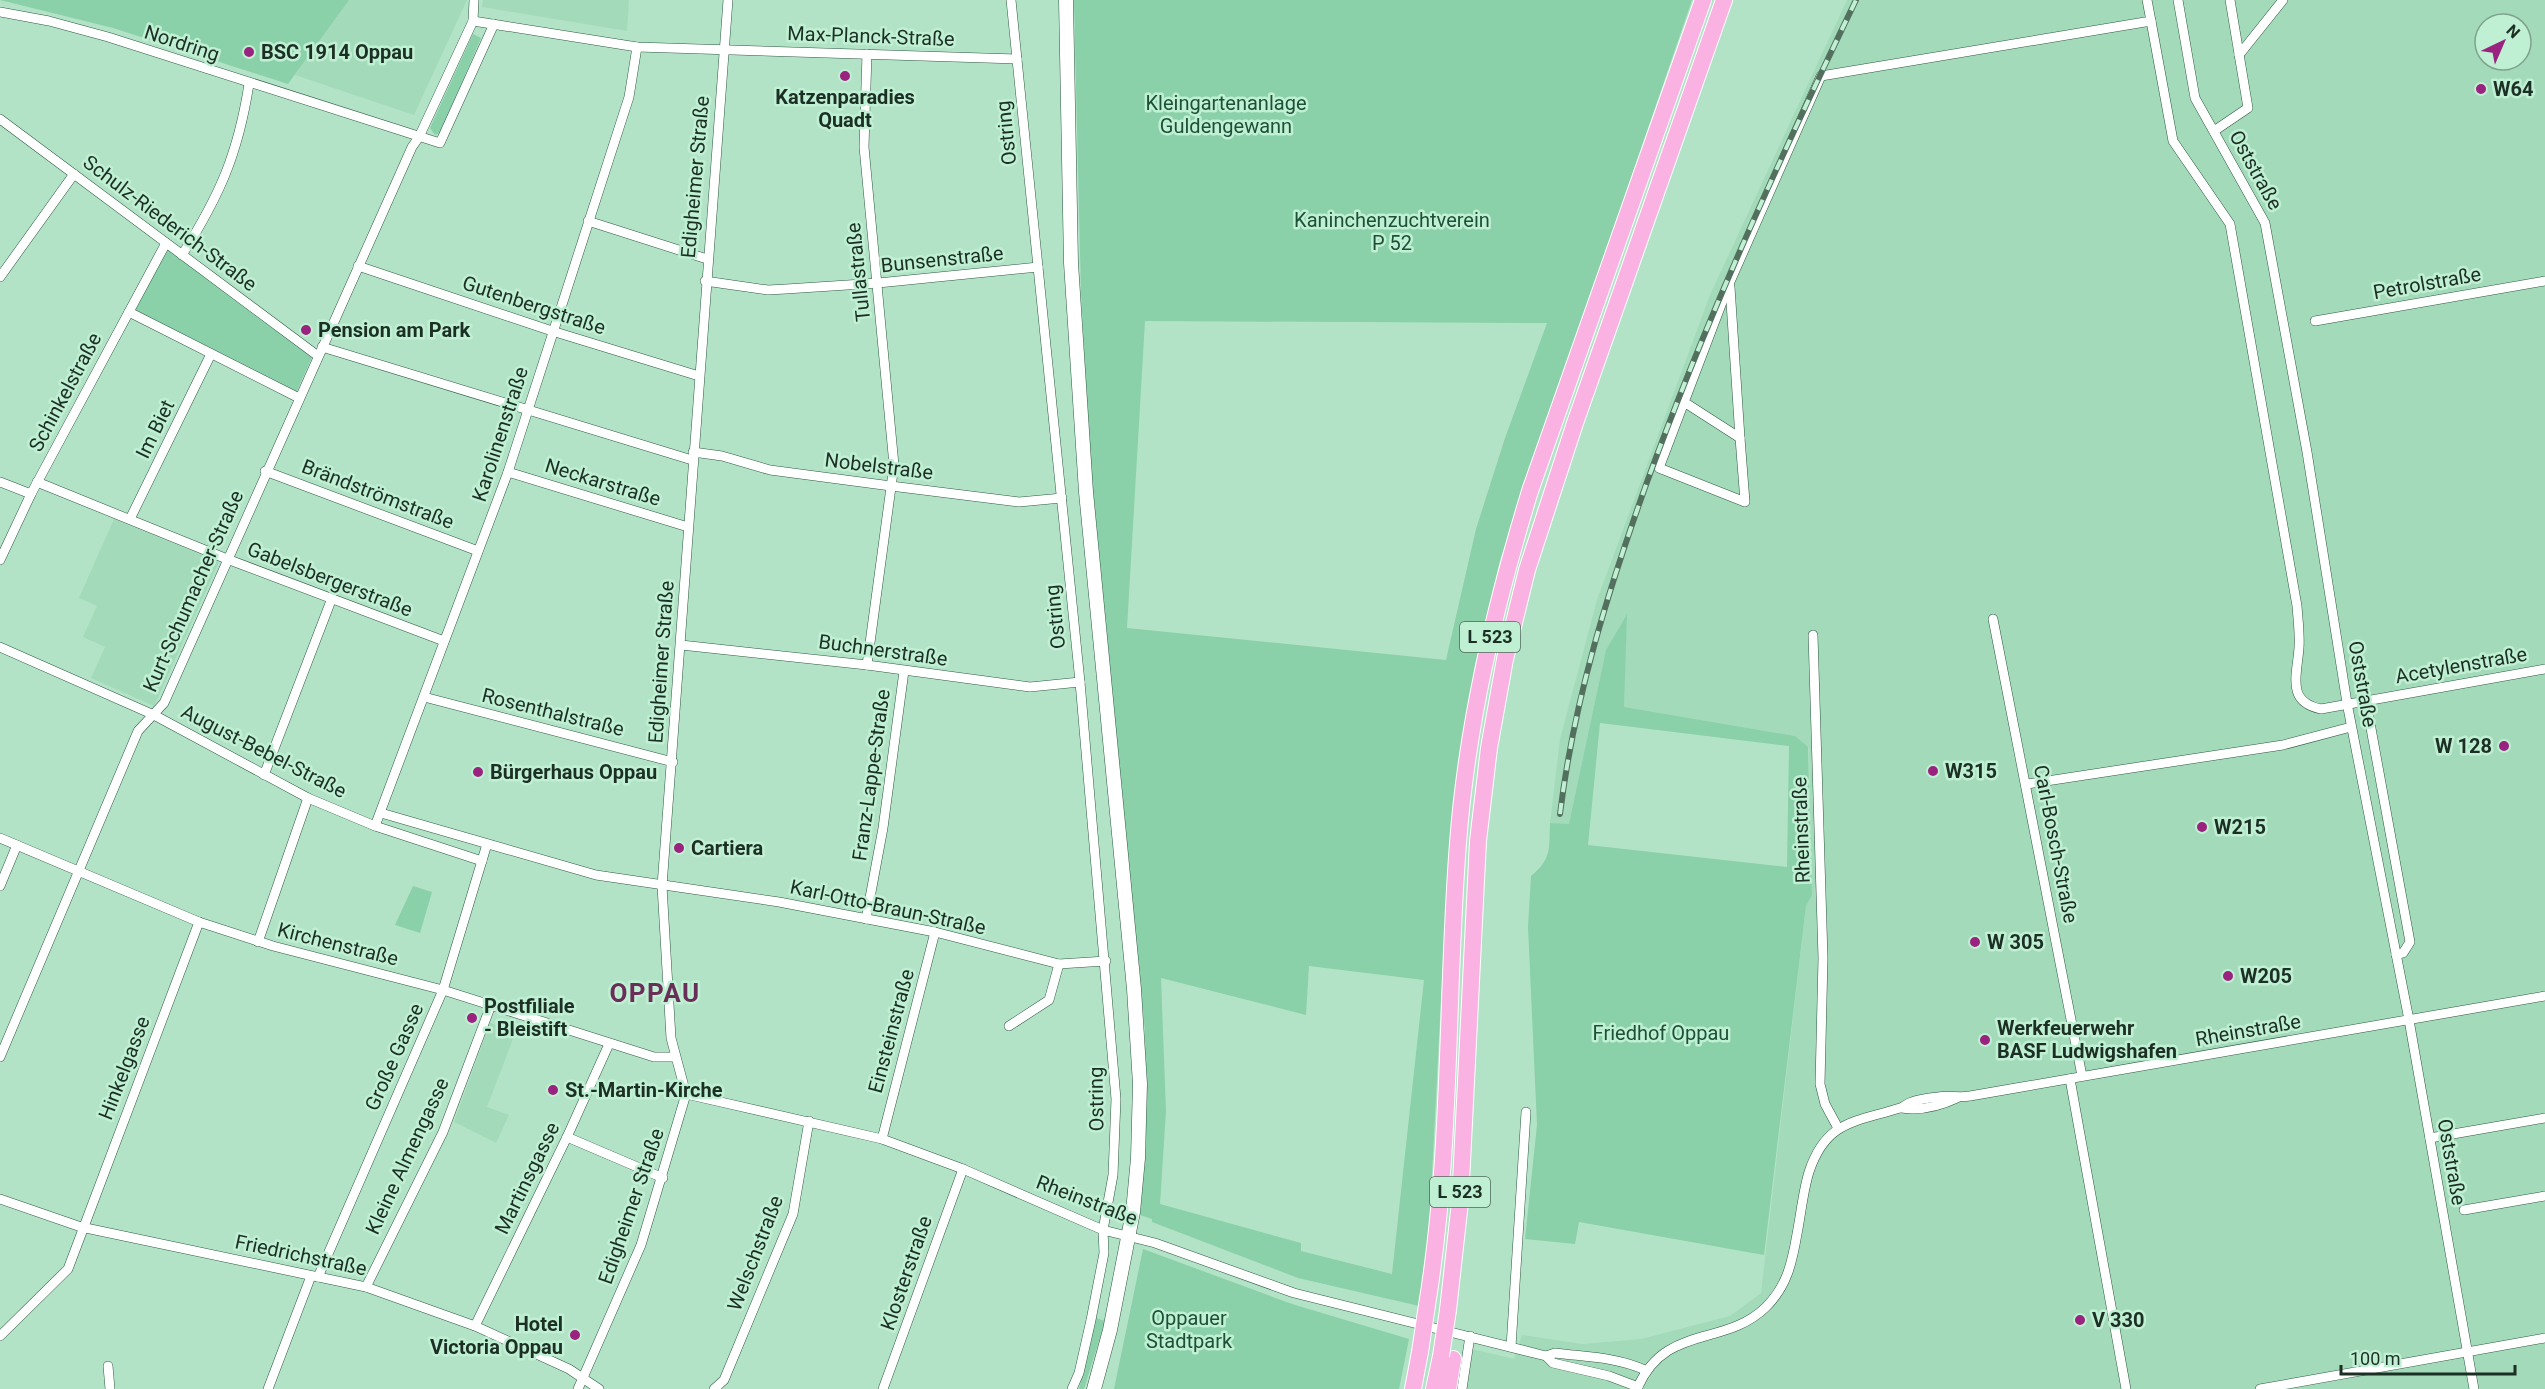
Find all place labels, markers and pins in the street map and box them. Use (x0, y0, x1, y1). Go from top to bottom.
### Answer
place label: BSC 1914 Oppau (261, 40, 413, 64)
marker: BSC 1914 Oppau (242, 45, 256, 59)
marker: Katzenparadies Quadt (838, 69, 852, 83)
place label: W64 (2493, 77, 2533, 101)
marker: W64 (2474, 82, 2488, 96)
place label: Katzenparadies Quadt (775, 85, 915, 132)
place label: Pension am Park (318, 318, 471, 342)
marker: Pension am Park (299, 323, 313, 337)
place label: W 128 (2435, 734, 2492, 758)
marker: W 128 (2497, 739, 2511, 753)
place label: W315 (1945, 759, 1997, 783)
place label: Bürgerhaus Oppau (490, 760, 657, 784)
marker: W315 (1926, 764, 1940, 778)
marker: Bürgerhaus Oppau (471, 765, 485, 779)
place label: W215 (2214, 815, 2266, 839)
marker: W215 (2195, 820, 2209, 834)
place label: Cartiera (691, 836, 763, 860)
marker: Cartiera (672, 841, 686, 855)
place label: W 305 (1987, 930, 2044, 954)
marker: W 305 (1968, 935, 1982, 949)
place label: W205 (2240, 964, 2292, 988)
marker: W205 (2221, 969, 2235, 983)
place label: Postfiliale - Bleistift (484, 994, 575, 1041)
marker: Postfiliale - Bleistift (465, 1011, 479, 1025)
place label: Werkfeuerwehr BASF Ludwigshafen (1997, 1016, 2177, 1063)
marker: Werkfeuerwehr BASF Ludwigshafen (1978, 1033, 1992, 1047)
place label: St.-Martin-Kirche (565, 1078, 723, 1102)
marker: St.-Martin-Kirche (546, 1083, 560, 1097)
place label: V 330 (2092, 1308, 2144, 1332)
place label: Hotel Victoria Oppau (430, 1312, 563, 1359)
marker: V 330 (2073, 1313, 2087, 1327)
marker: Hotel Victoria Oppau (568, 1328, 582, 1342)

